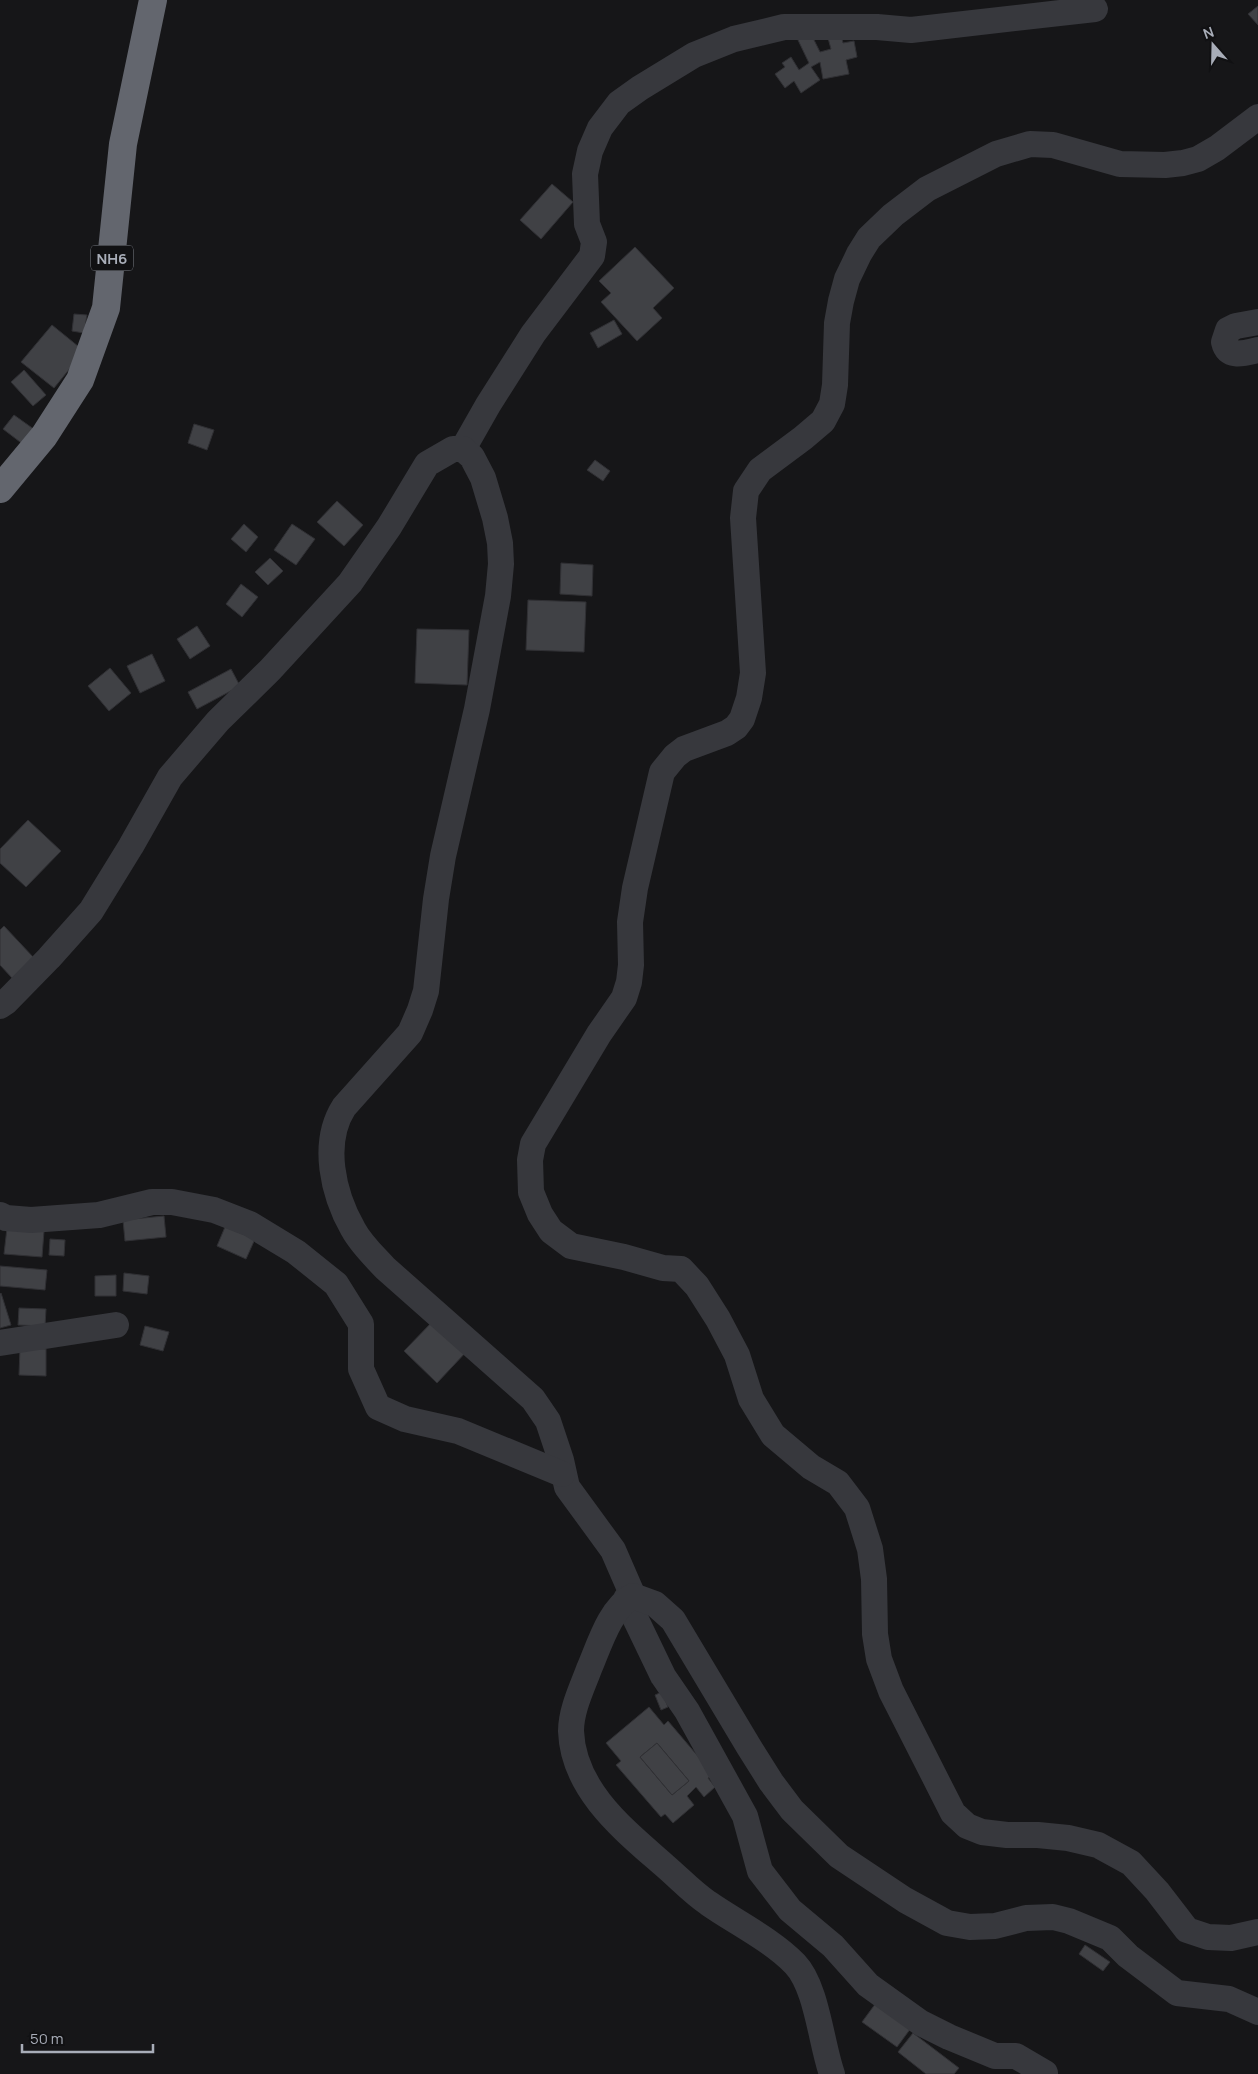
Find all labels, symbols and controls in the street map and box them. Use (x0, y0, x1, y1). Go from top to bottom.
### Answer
north arrow (1188, 20, 1238, 70)
text: N (1200, 22, 1216, 43)
road number: NH6 (91, 246, 133, 270)
scale bar (22, 2022, 154, 2054)
text: 50 m (30, 2028, 64, 2049)

